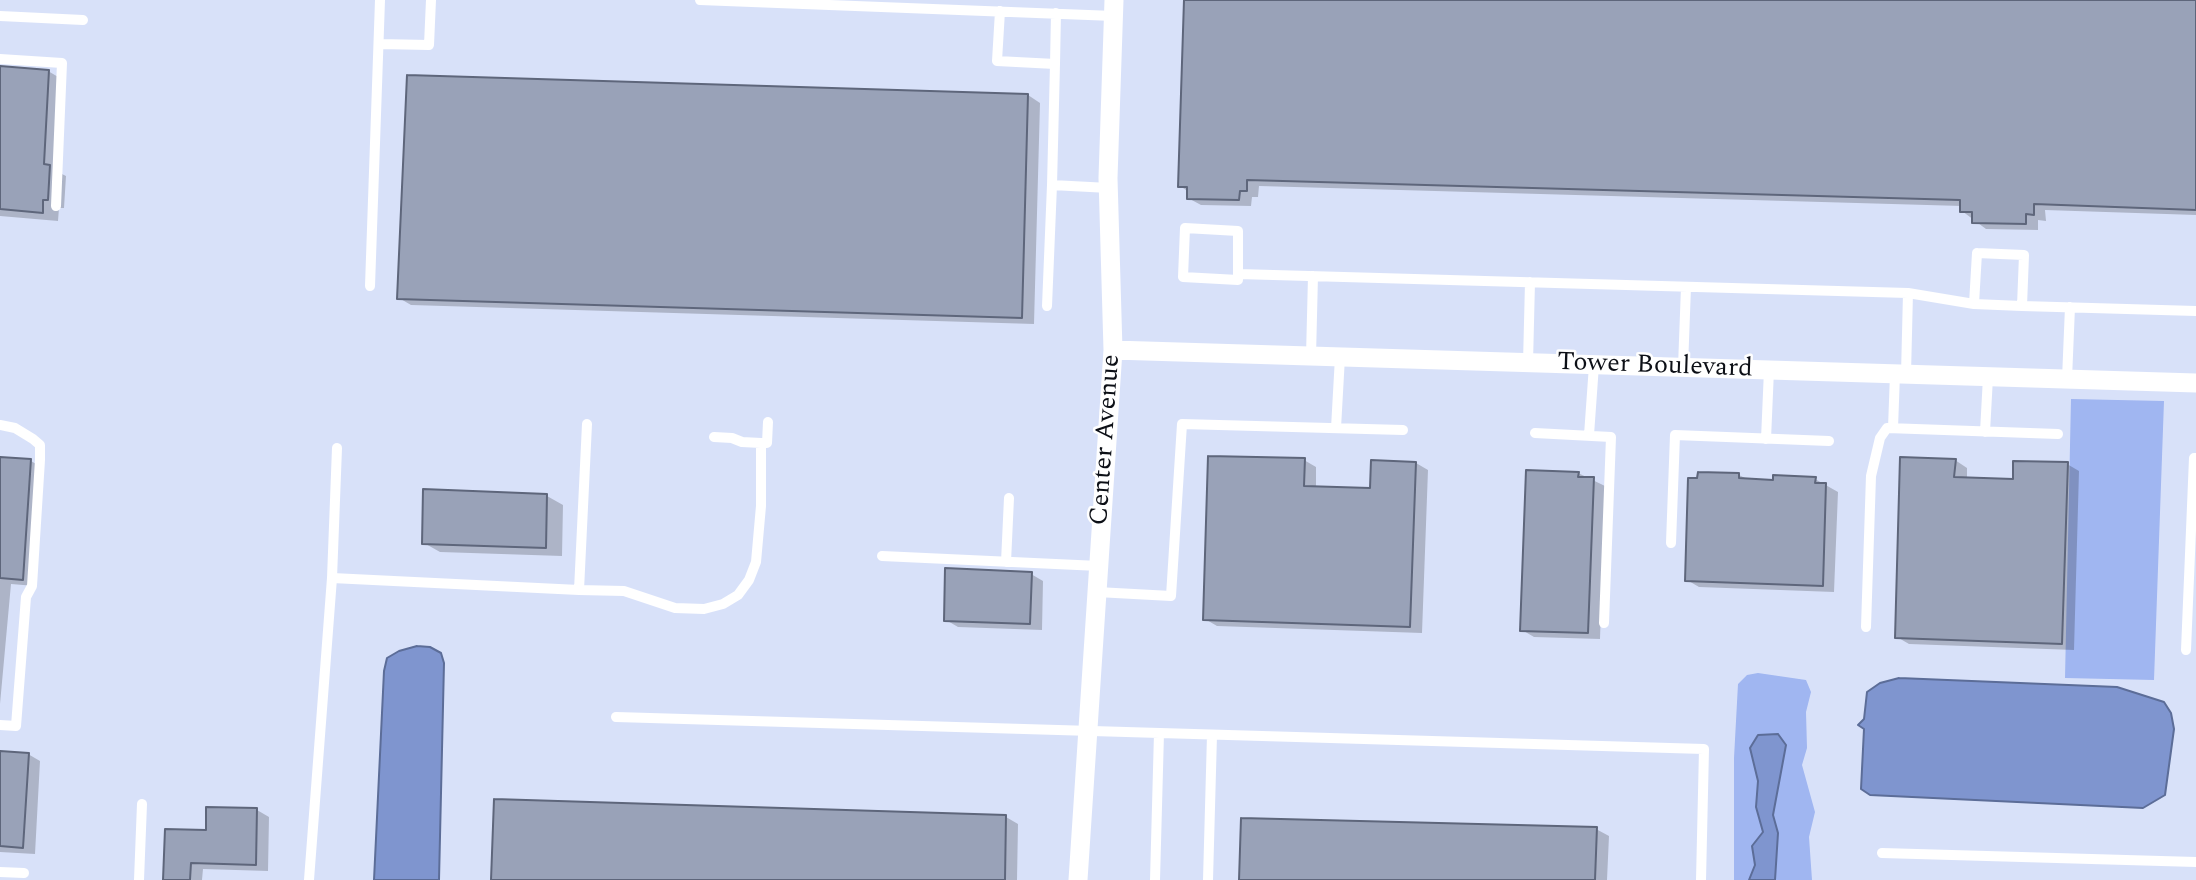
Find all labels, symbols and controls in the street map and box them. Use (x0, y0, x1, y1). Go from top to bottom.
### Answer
street label: Tower Boulevard (1557, 348, 1753, 386)
street label: Center Avenue (1085, 354, 1129, 526)

